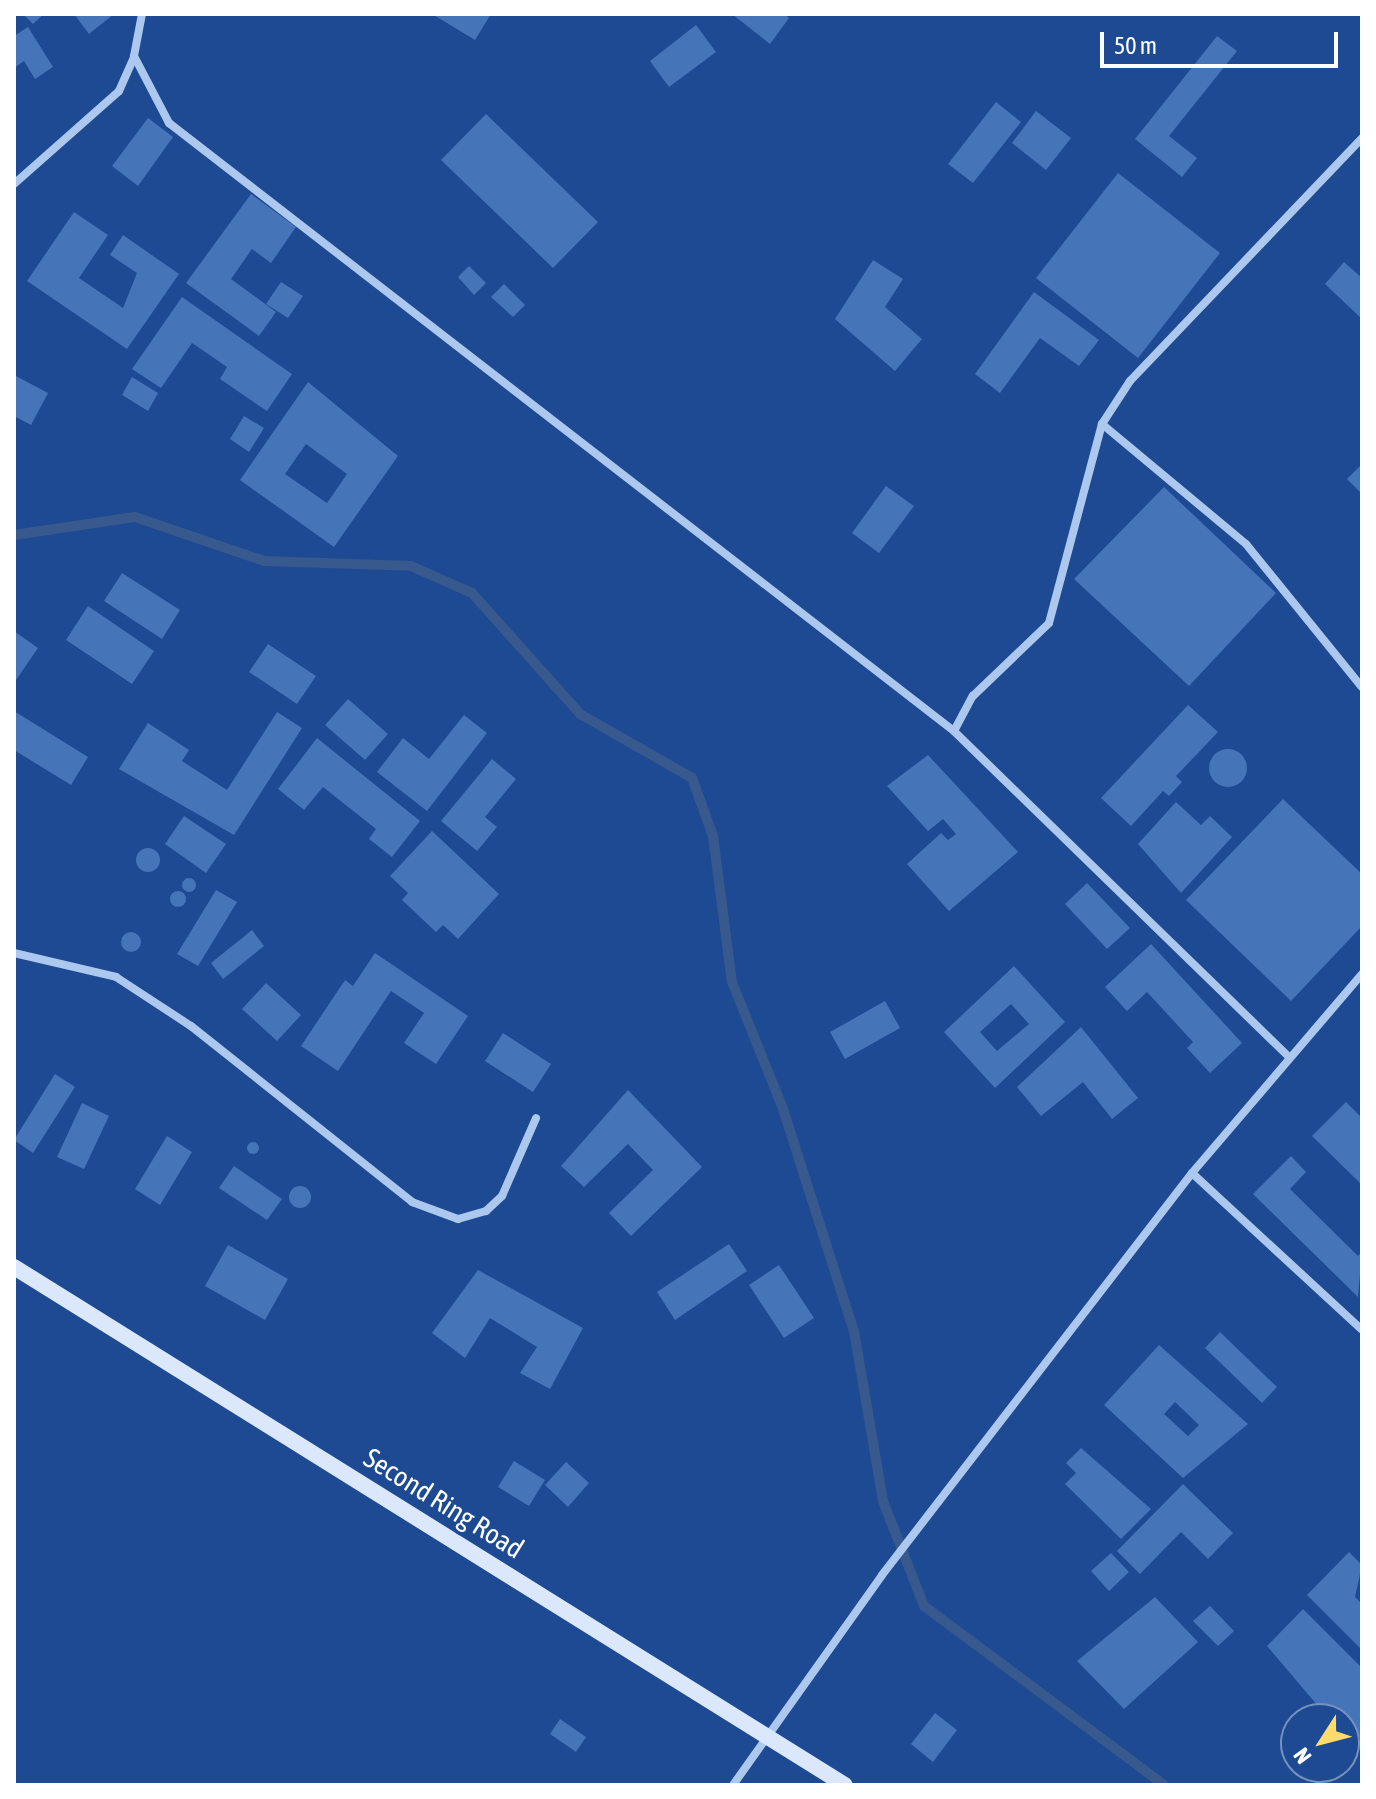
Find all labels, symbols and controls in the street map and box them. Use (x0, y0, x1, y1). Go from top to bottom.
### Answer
scale bar (1104, 16, 1342, 66)
text: 50 m (1114, 32, 1157, 59)
street label: Second Ring Road (358, 1441, 530, 1565)
north arrow (1280, 1703, 1360, 1783)
text: N (1288, 1743, 1317, 1769)

